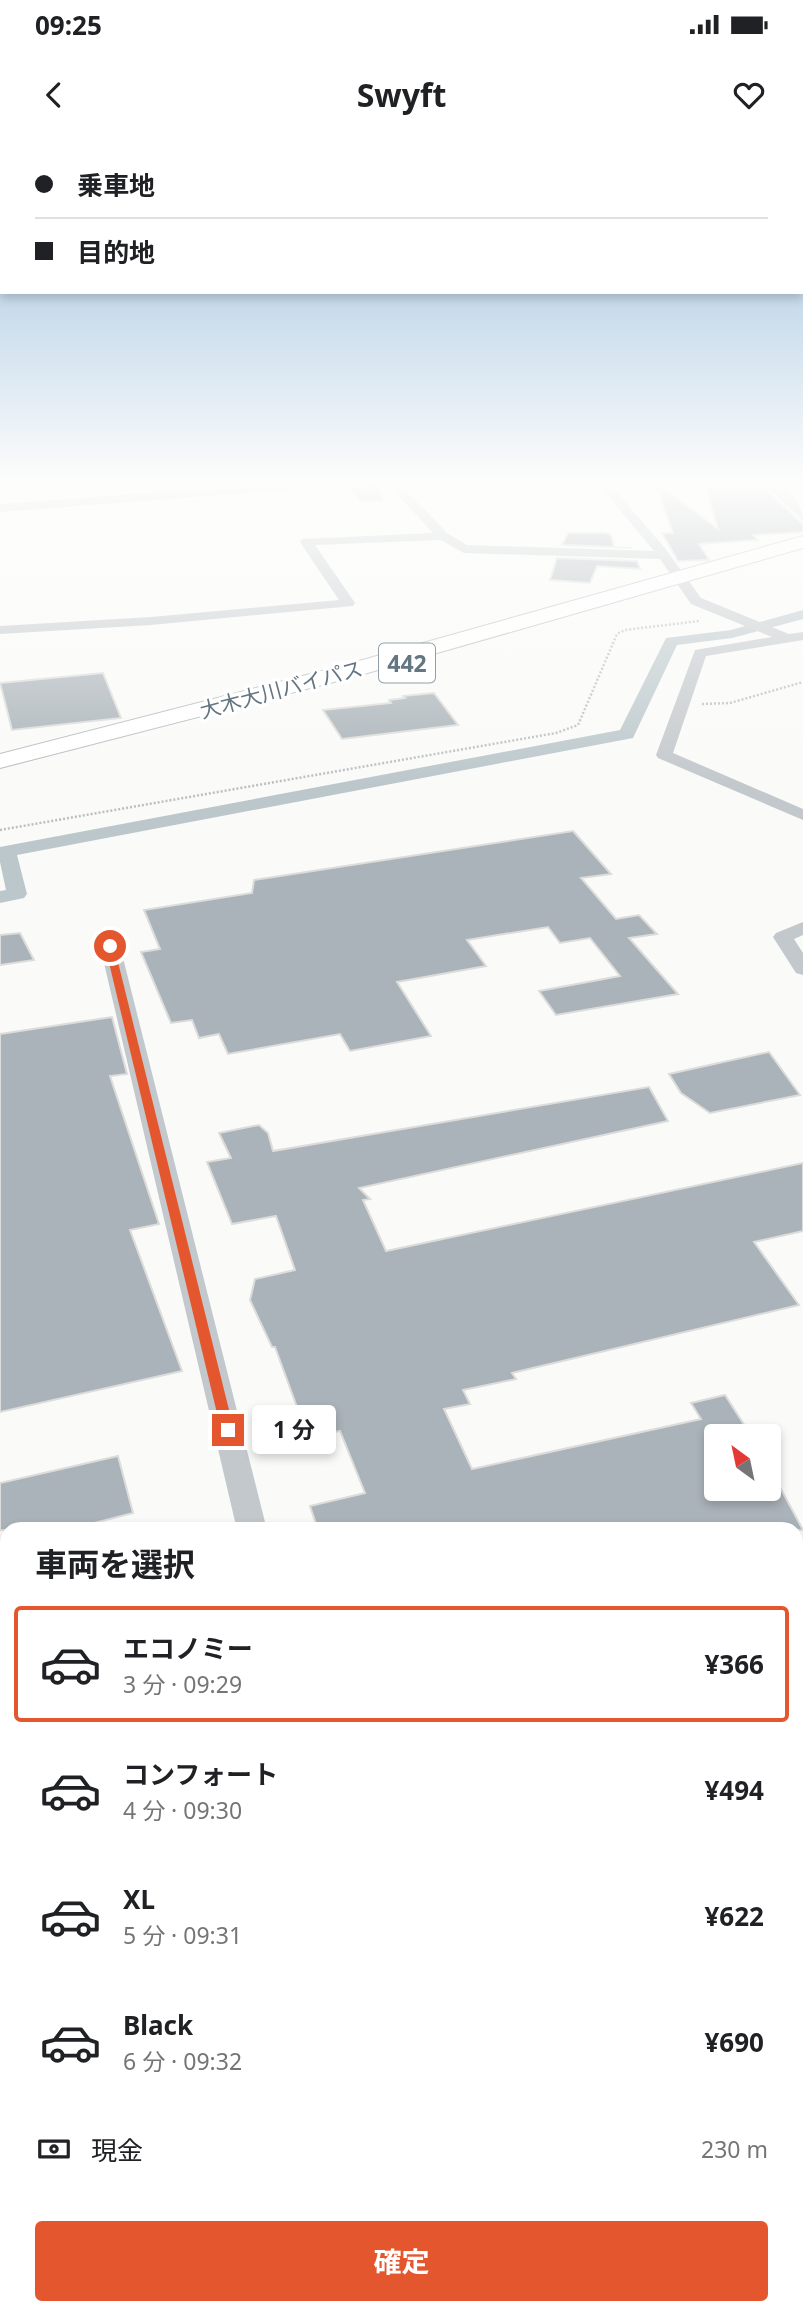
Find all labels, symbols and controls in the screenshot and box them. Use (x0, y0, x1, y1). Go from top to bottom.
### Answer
text: 09:25 (35, 7, 102, 43)
text: Swyft (357, 73, 446, 116)
icon: back (35, 76, 73, 114)
icon: heart (730, 76, 768, 114)
text: 乗車地 (77, 167, 155, 203)
text: 目的地 (77, 234, 155, 270)
road number: 442 (379, 643, 435, 682)
street label: 大木大川バイパス (196, 654, 366, 724)
route start (94, 930, 126, 962)
callout: 1 分 (252, 1406, 336, 1454)
text: 1 分 (273, 1413, 315, 1445)
route end (212, 1414, 244, 1446)
north arrow (704, 1424, 780, 1502)
map controls (704, 1424, 781, 1501)
text: 車両を選択 (35, 1542, 195, 1585)
text: エコノミー (123, 1630, 253, 1666)
icon: car (39, 1633, 102, 1696)
text: ¥366 (705, 1646, 764, 1682)
text: 3 分 · 09:29 (123, 1668, 242, 1700)
text: コンフォート (123, 1756, 278, 1792)
icon: car (39, 1759, 102, 1822)
text: ¥494 (705, 1772, 764, 1808)
text: 4 分 · 09:30 (123, 1794, 242, 1826)
text: XL (123, 1881, 155, 1917)
icon: car (39, 1885, 102, 1948)
text: ¥622 (705, 1898, 764, 1934)
text: 5 分 · 09:31 (123, 1919, 242, 1951)
text: Black (123, 2007, 193, 2043)
icon: car (39, 2011, 102, 2074)
text: ¥690 (705, 2024, 764, 2060)
text: 6 分 · 09:32 (123, 2045, 242, 2077)
icon: cash (35, 2130, 73, 2168)
text: 現金 (91, 2132, 143, 2168)
text: 230 m (701, 2133, 768, 2165)
button: 確定 (35, 2221, 768, 2301)

